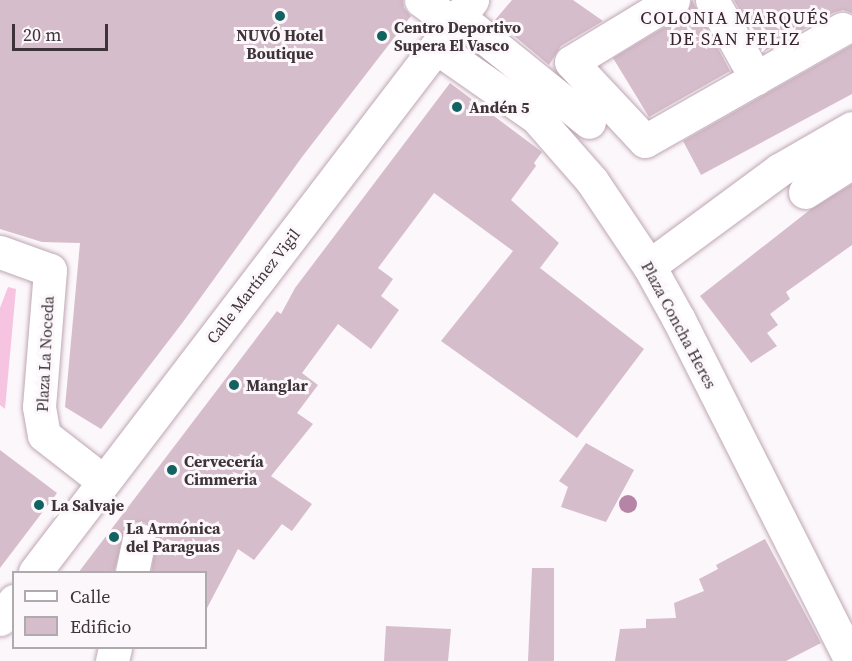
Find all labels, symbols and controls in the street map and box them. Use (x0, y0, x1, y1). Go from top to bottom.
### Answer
district label: COLONIA MARQUÉS DE SAN FELIZ (640, 8, 830, 50)
marker: NUVÓ Hotel Boutique (273, 9, 287, 23)
scale bar (15, 12, 111, 50)
place label: Centro Deportivo Supera El Vasco (394, 17, 521, 55)
text: 20 m (23, 22, 61, 47)
place label: NUVÓ Hotel Boutique (236, 25, 324, 63)
marker: Centro Deportivo Supera El Vasco (375, 29, 389, 43)
place label: Andén 5 (469, 97, 529, 117)
marker: Andén 5 (450, 100, 464, 114)
street label: Calle Martínez Vigil (202, 225, 304, 347)
street label: Plaza Concha Heres (637, 258, 721, 392)
street label: Plaza La Noceda (32, 296, 58, 412)
place label: Manglar (246, 375, 308, 395)
marker: Manglar (227, 378, 241, 392)
place label: Cervecería Cimmeria (184, 451, 264, 489)
marker: Cervecería Cimmeria (165, 463, 179, 477)
place label: La Salvaje (51, 495, 124, 515)
marker: La Salvaje (32, 498, 46, 512)
place label: La Armónica del Paraguas (126, 518, 220, 556)
marker: La Armónica del Paraguas (107, 530, 121, 544)
legend (12, 571, 207, 649)
text: Calle (70, 584, 110, 609)
text: Edificio (70, 614, 131, 639)

